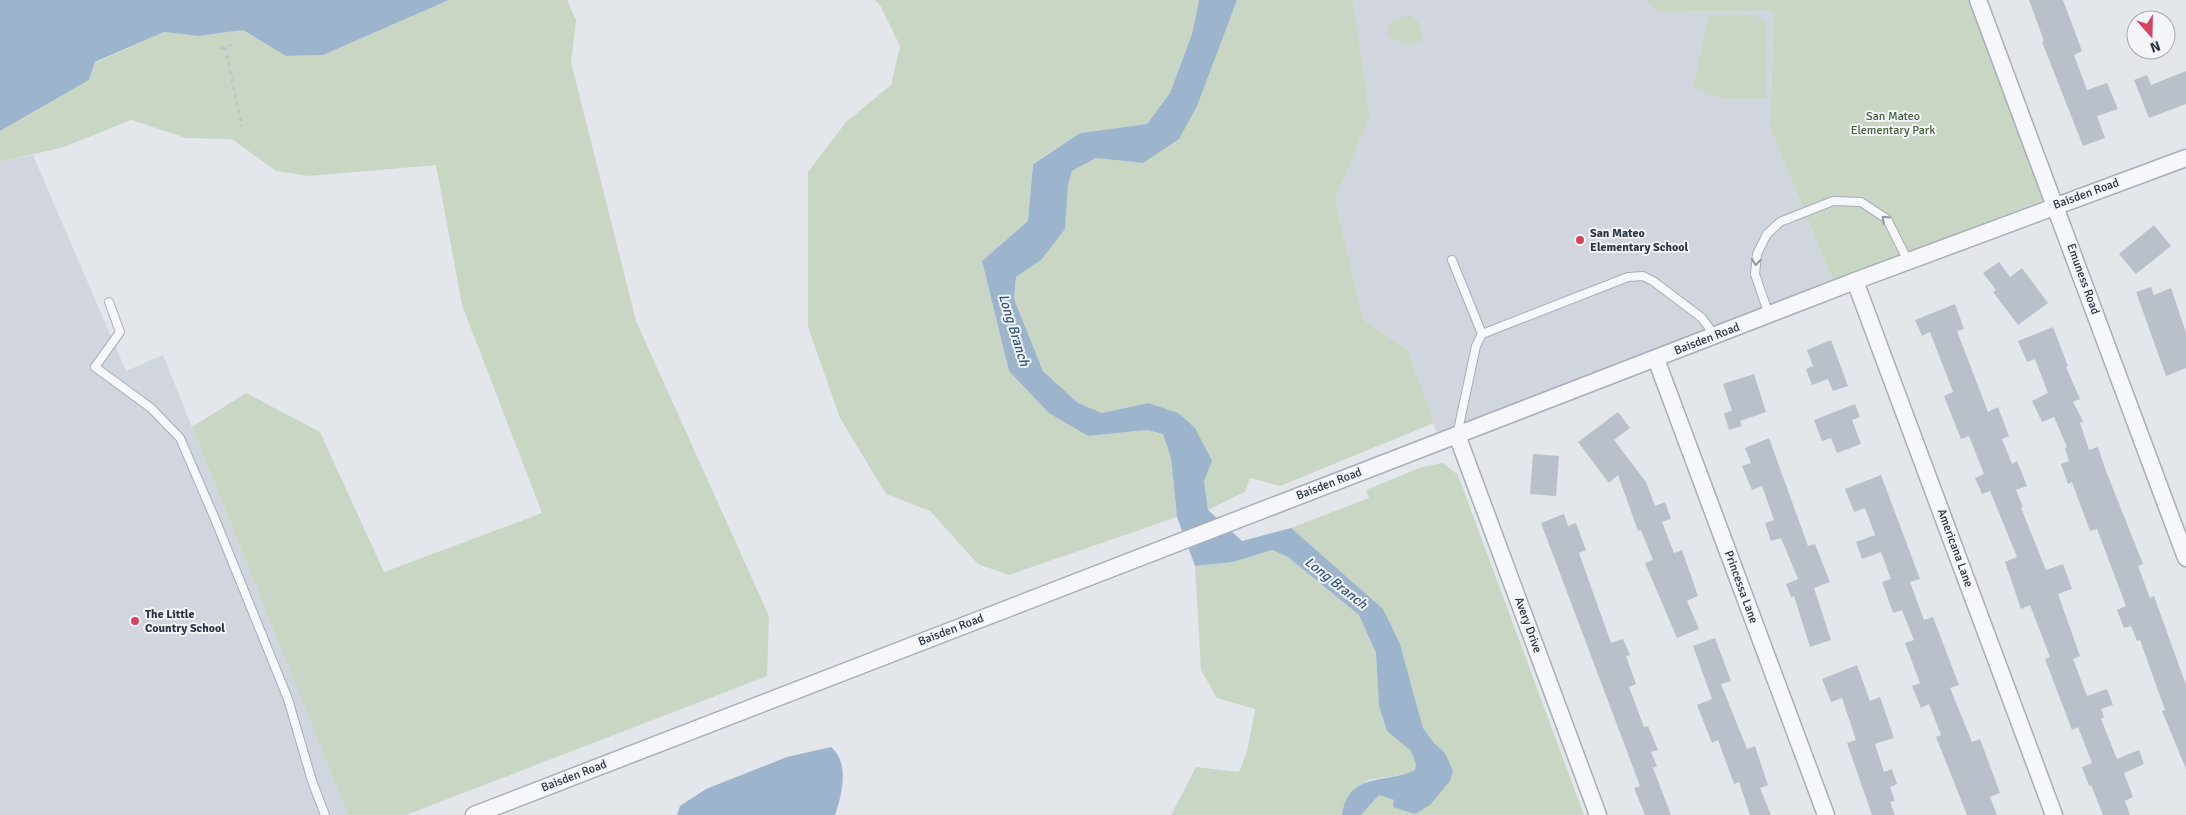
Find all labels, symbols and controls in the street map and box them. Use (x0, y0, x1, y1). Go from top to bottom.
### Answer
north arrow (2126, 10, 2176, 60)
text: N (2148, 37, 2163, 56)
park label: San Mateo Elementary Park (1851, 109, 1935, 138)
street label: Baisden Road (2051, 175, 2121, 213)
one-way arrow (1881, 216, 1890, 225)
place label: San Mateo Elementary School (1590, 226, 1689, 255)
marker: San Mateo Elementary School (1574, 234, 1586, 246)
street label: Emuness Road (2063, 242, 2103, 316)
one-way arrow (1751, 258, 1762, 266)
water label: Long Branch (995, 292, 1033, 369)
street label: Baisden Road (1672, 320, 1742, 358)
street label: Baisden Road (1294, 465, 1364, 503)
street label: Americana Lane (1934, 507, 1976, 589)
street label: Princessa Lane (1721, 548, 1761, 626)
water label: Long Branch (1301, 553, 1371, 613)
street label: Avery Drive (1511, 595, 1545, 655)
place label: The Little Country School (145, 607, 225, 636)
street label: Baisden Road (916, 611, 986, 649)
marker: The Little Country School (129, 615, 141, 627)
street label: Baisden Road (539, 757, 609, 795)

